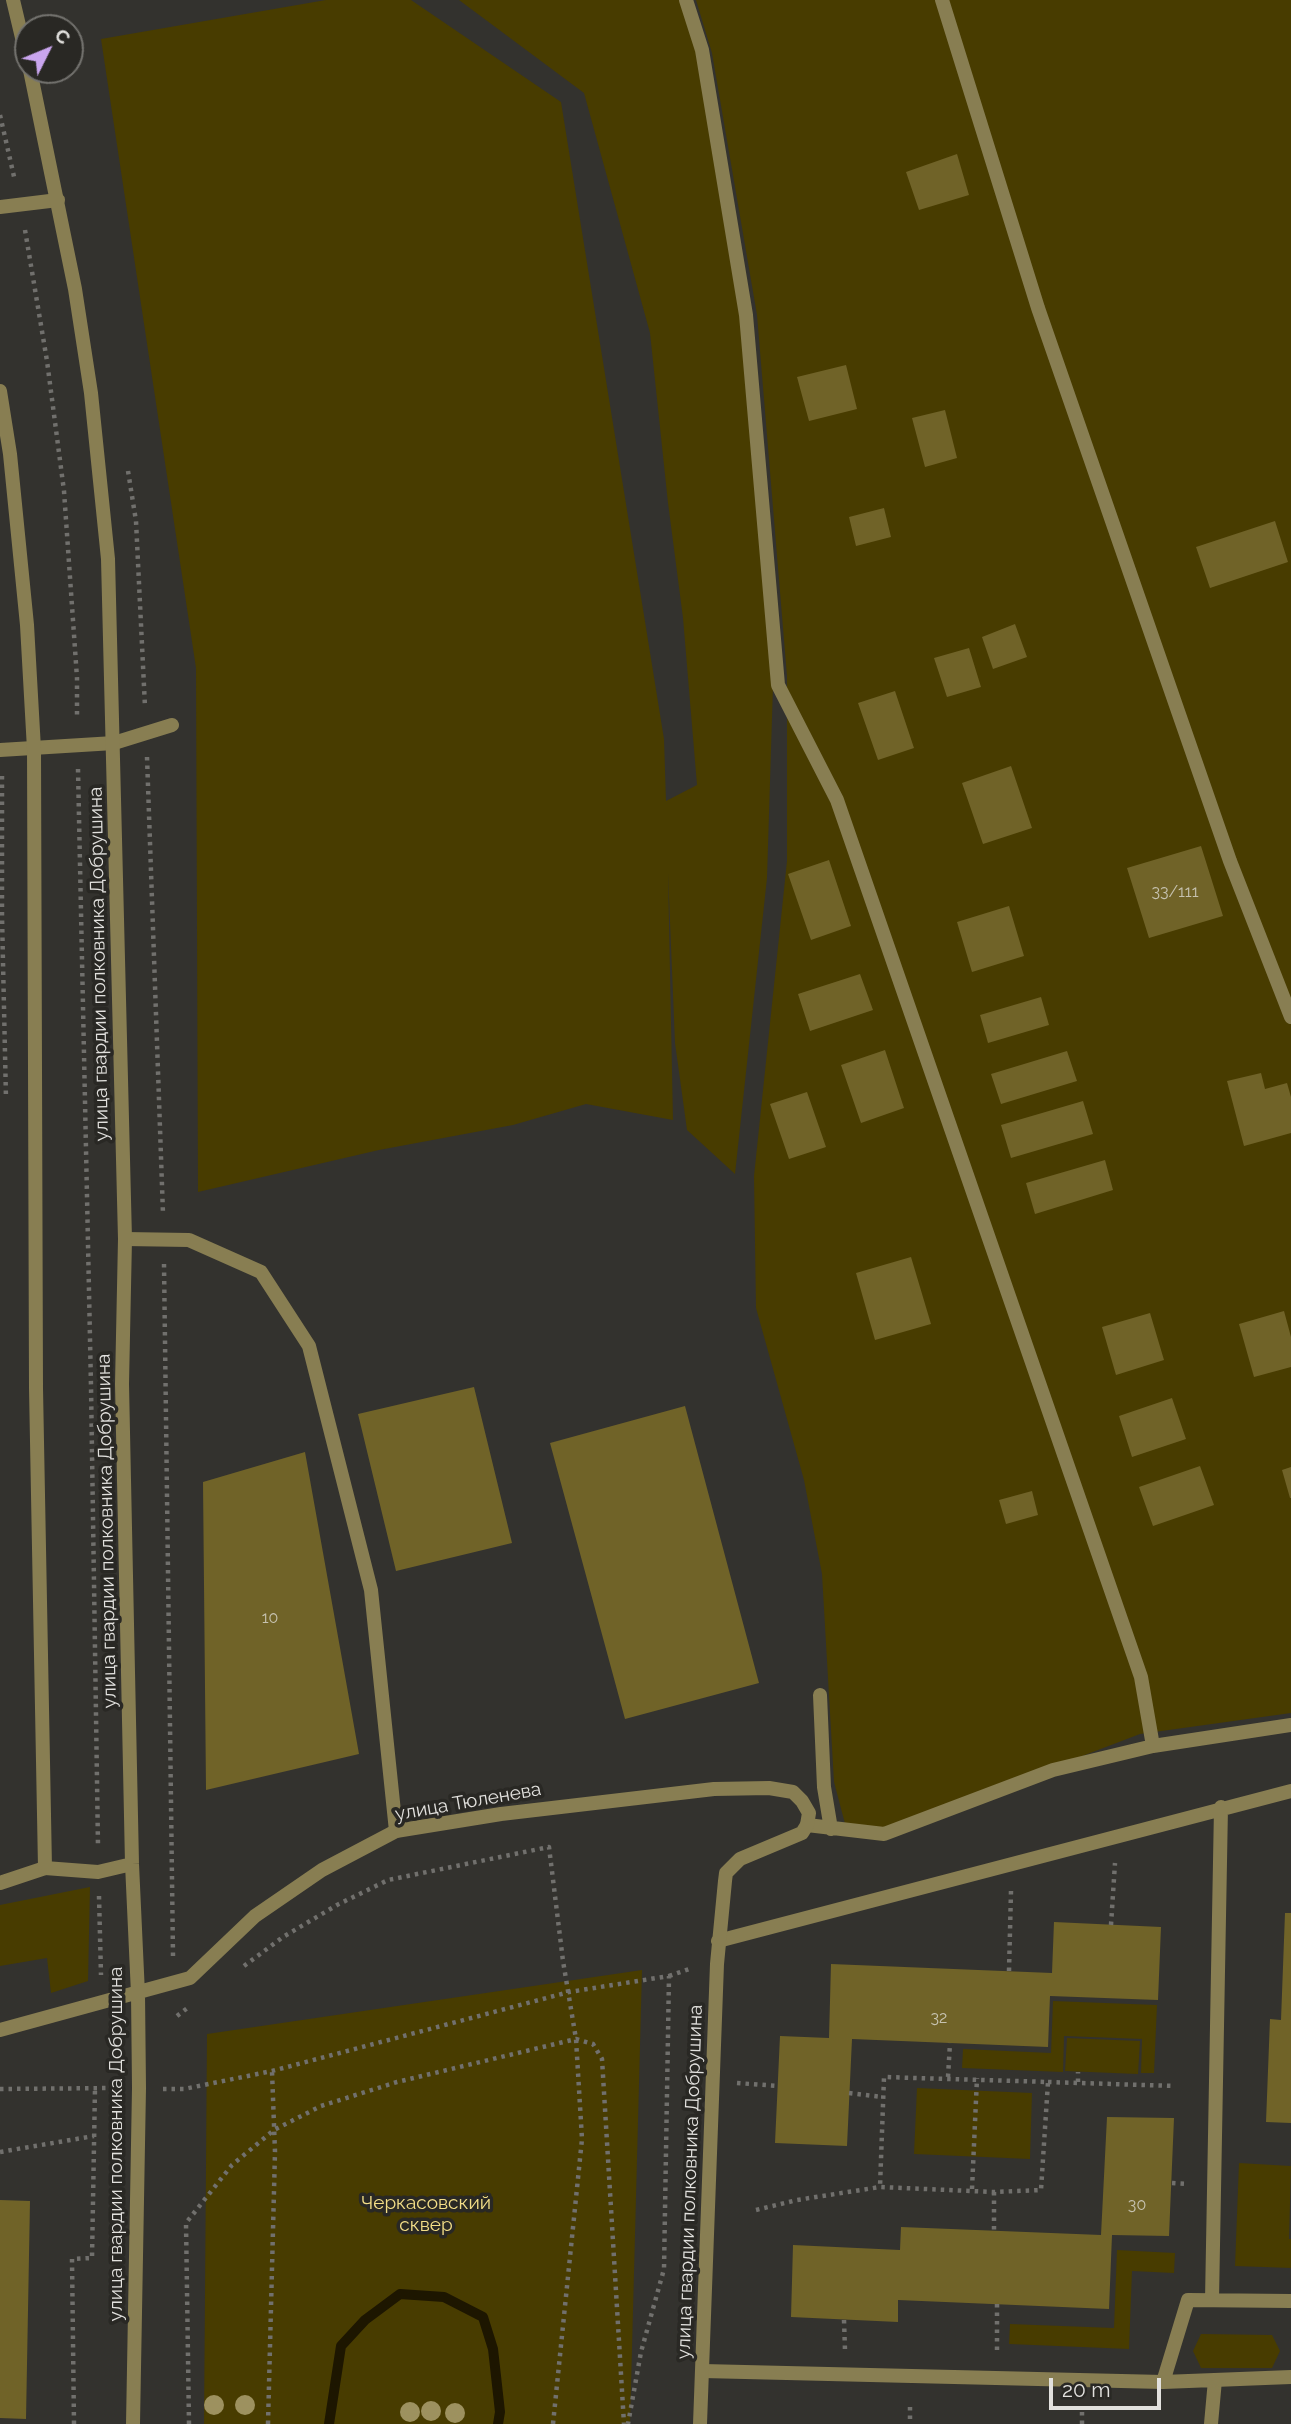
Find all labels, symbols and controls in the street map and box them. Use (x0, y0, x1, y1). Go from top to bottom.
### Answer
north arrow (14, 14, 84, 84)
text: С (50, 24, 75, 48)
street label: улица гвардии полковника Добрушина (85, 786, 113, 1142)
house number: 33/111 (1152, 882, 1198, 902)
street label: улица гвардии полковника Добрушина (93, 1353, 121, 1709)
house number: 10 (262, 1608, 278, 1628)
street label: улица Тюленева (393, 1778, 543, 1826)
street label: улица гвардии полковника Добрушина (105, 1967, 127, 2321)
street label: улица гвардии полковника Добрушина (672, 2004, 708, 2360)
house number: 32 (931, 2008, 947, 2028)
park label: Черкасовский сквер (361, 2192, 491, 2236)
house number: 30 (1128, 2195, 1146, 2215)
scale bar (1053, 2364, 1165, 2408)
text: 20 m (1062, 2377, 1110, 2402)

